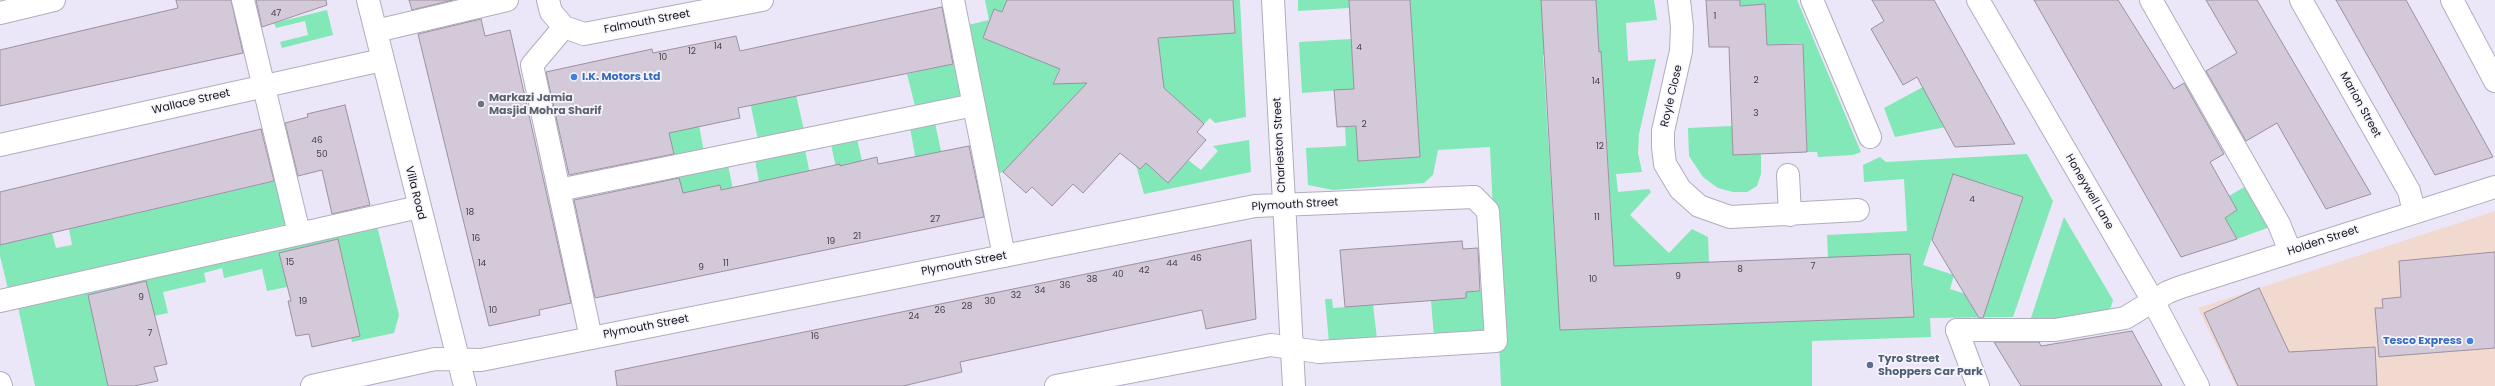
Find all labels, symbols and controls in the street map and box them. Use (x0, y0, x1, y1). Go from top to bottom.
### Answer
street label: Falmouth Street (603, 7, 691, 37)
house number: 47 (271, 9, 281, 19)
house number: 1 (1714, 12, 1716, 22)
house number: 14 (714, 42, 722, 52)
house number: 4 (1356, 43, 1362, 53)
house number: 12 (688, 47, 696, 57)
house number: 10 (659, 53, 667, 63)
street label: Royle Close (1658, 64, 1686, 128)
place label: I.K. Motors Ltd (582, 70, 660, 84)
street label: Marion Street (2337, 70, 2383, 140)
marker: I.K. Motors Ltd (569, 72, 579, 82)
house number: 2 (1753, 76, 1759, 86)
house number: 14 (1592, 77, 1600, 87)
street label: Wallace Street (151, 87, 231, 117)
place label: Markazi Jamia Masjid Mohra Sharif (489, 91, 602, 117)
street label: Charleston Street (1271, 97, 1289, 193)
marker: Markazi Jamia Masjid Mohra Sharif (476, 99, 486, 109)
house number: 3 (1753, 109, 1759, 119)
house number: 2 (1361, 120, 1367, 130)
house number: 46 (311, 136, 323, 146)
house number: 12 (1596, 142, 1604, 152)
house number: 50 (316, 150, 328, 160)
street label: Honeywell Lane (2062, 152, 2116, 232)
street label: Villa Road (402, 165, 428, 221)
house number: 4 (1969, 195, 1975, 205)
street label: Plymouth Street (1251, 196, 1339, 214)
house number: 18 (466, 208, 474, 218)
house number: 11 (1594, 213, 1600, 223)
house number: 27 (930, 215, 940, 225)
street label: Holden Street (2286, 223, 2360, 259)
house number: 21 (853, 232, 861, 242)
house number: 16 (472, 234, 480, 244)
house number: 19 (827, 237, 835, 247)
street label: Plymouth Street (920, 249, 1008, 279)
house number: 46 (1190, 254, 1202, 264)
house number: 15 (286, 258, 294, 268)
house number: 14 (478, 259, 486, 269)
house number: 11 (723, 259, 729, 269)
house number: 44 (1166, 259, 1178, 269)
house number: 7 (1811, 262, 1815, 272)
house number: 9 (698, 263, 704, 273)
house number: 8 (1737, 265, 1743, 275)
house number: 42 (1139, 266, 1149, 276)
house number: 40 (1112, 270, 1124, 280)
house number: 9 (1675, 272, 1681, 282)
house number: 38 (1087, 275, 1097, 285)
house number: 10 (1589, 275, 1597, 285)
house number: 36 (1059, 281, 1071, 291)
house number: 34 (1035, 286, 1045, 296)
house number: 32 (1011, 291, 1021, 301)
house number: 9 (138, 293, 144, 303)
house number: 19 (299, 297, 307, 307)
house number: 30 (985, 297, 995, 307)
house number: 28 (962, 302, 972, 312)
house number: 10 (489, 306, 497, 316)
house number: 26 (935, 306, 945, 316)
street label: Plymouth Street (602, 312, 690, 342)
house number: 24 (909, 312, 919, 322)
house number: 7 (148, 329, 152, 339)
house number: 16 (811, 332, 819, 342)
place label: Tesco Express (2383, 334, 2462, 348)
marker: Tesco Express (2465, 336, 2475, 346)
place label: Tyro Street Shoppers Car Park (1878, 352, 1983, 378)
marker: Tyro Street Shoppers Car Park (1865, 360, 1875, 370)

